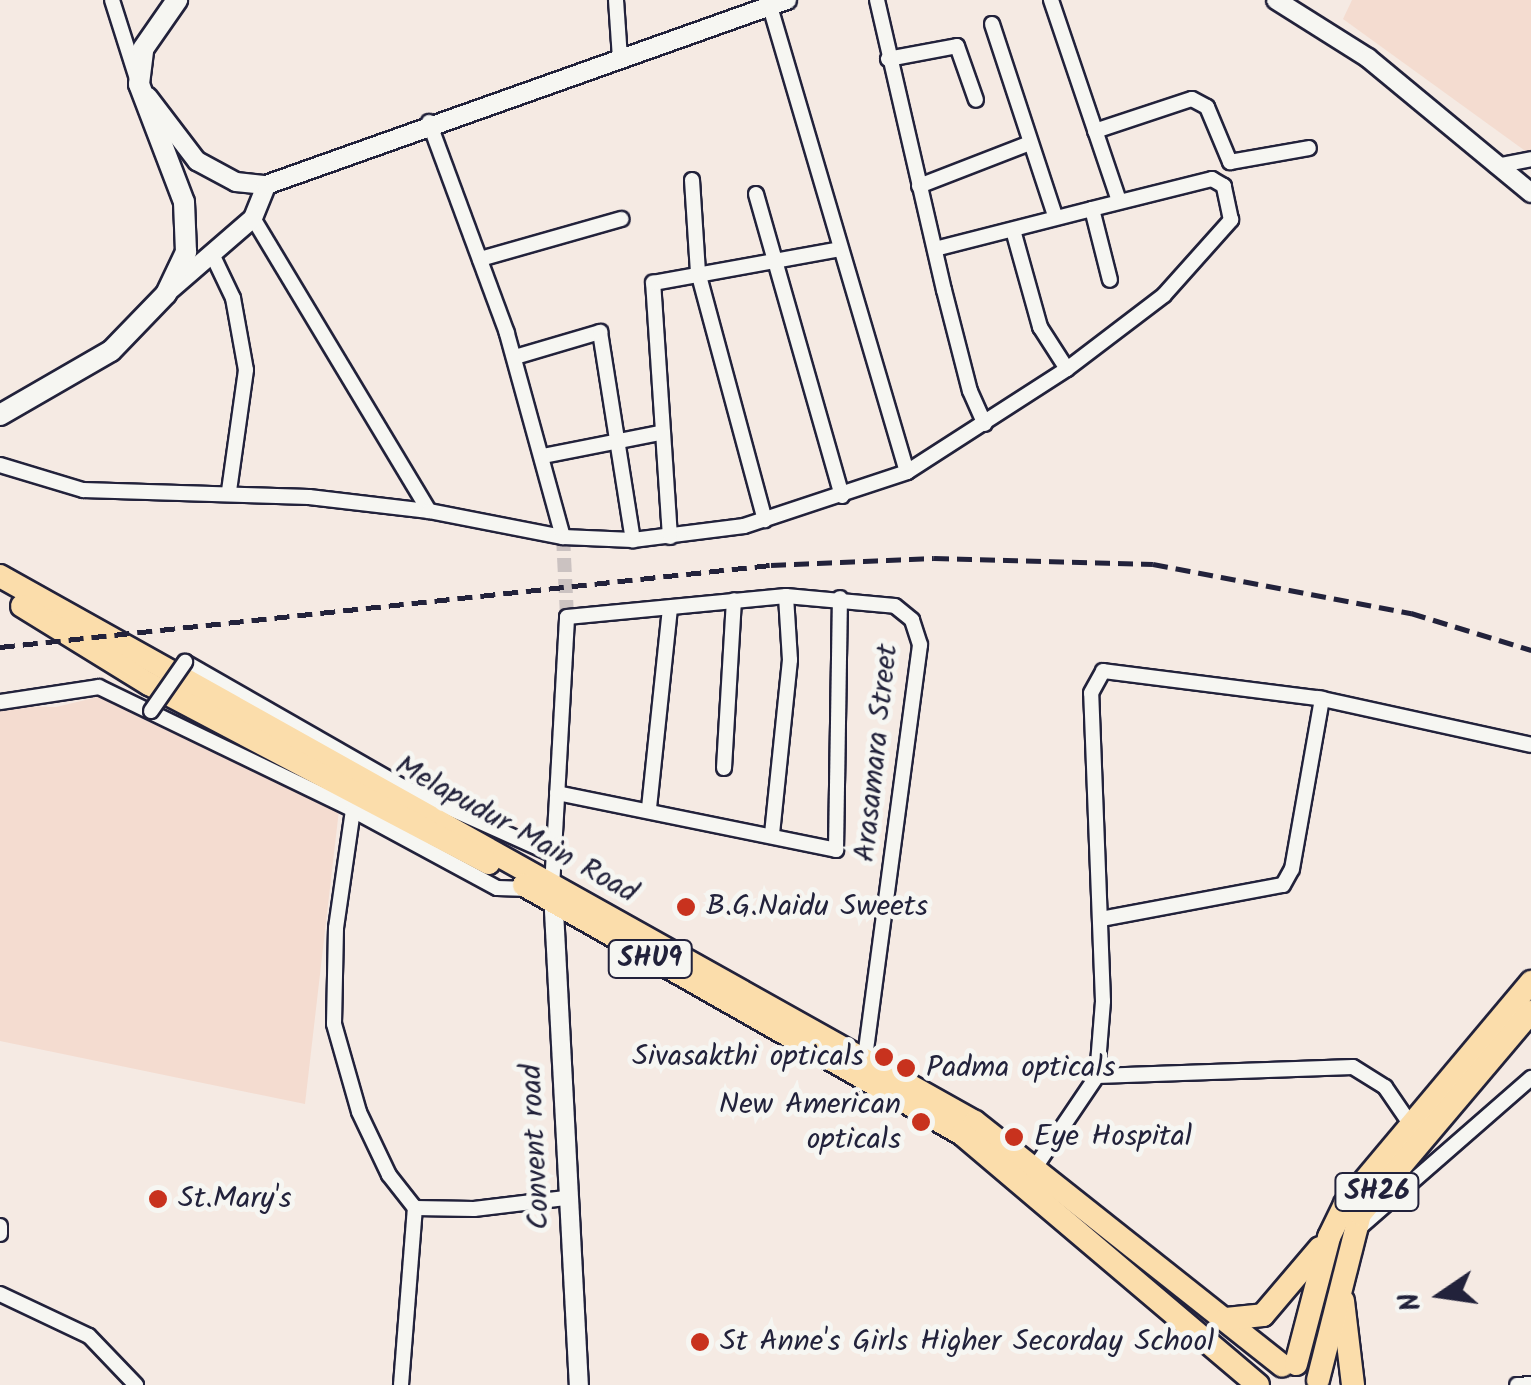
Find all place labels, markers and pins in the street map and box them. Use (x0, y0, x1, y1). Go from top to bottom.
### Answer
place label: B.G.Naidu Sweets (706, 889, 928, 925)
marker: B.G.Naidu Sweets (675, 896, 697, 918)
place label: Sivasakthi opticals (632, 1039, 864, 1075)
marker: Sivasakthi opticals (873, 1046, 895, 1068)
place label: Padma opticals (926, 1050, 1116, 1086)
marker: Padma opticals (895, 1057, 917, 1079)
place label: New American opticals (719, 1087, 901, 1158)
marker: New American opticals (910, 1111, 932, 1133)
place label: Eye Hospital (1034, 1119, 1192, 1155)
marker: Eye Hospital (1003, 1126, 1025, 1148)
place label: St.Mary's (178, 1181, 292, 1217)
marker: St.Mary's (147, 1188, 169, 1210)
place label: St Anne's Girls Higher Secorday School (720, 1324, 1214, 1360)
marker: St Anne's Girls Higher Secorday School (689, 1331, 711, 1353)

